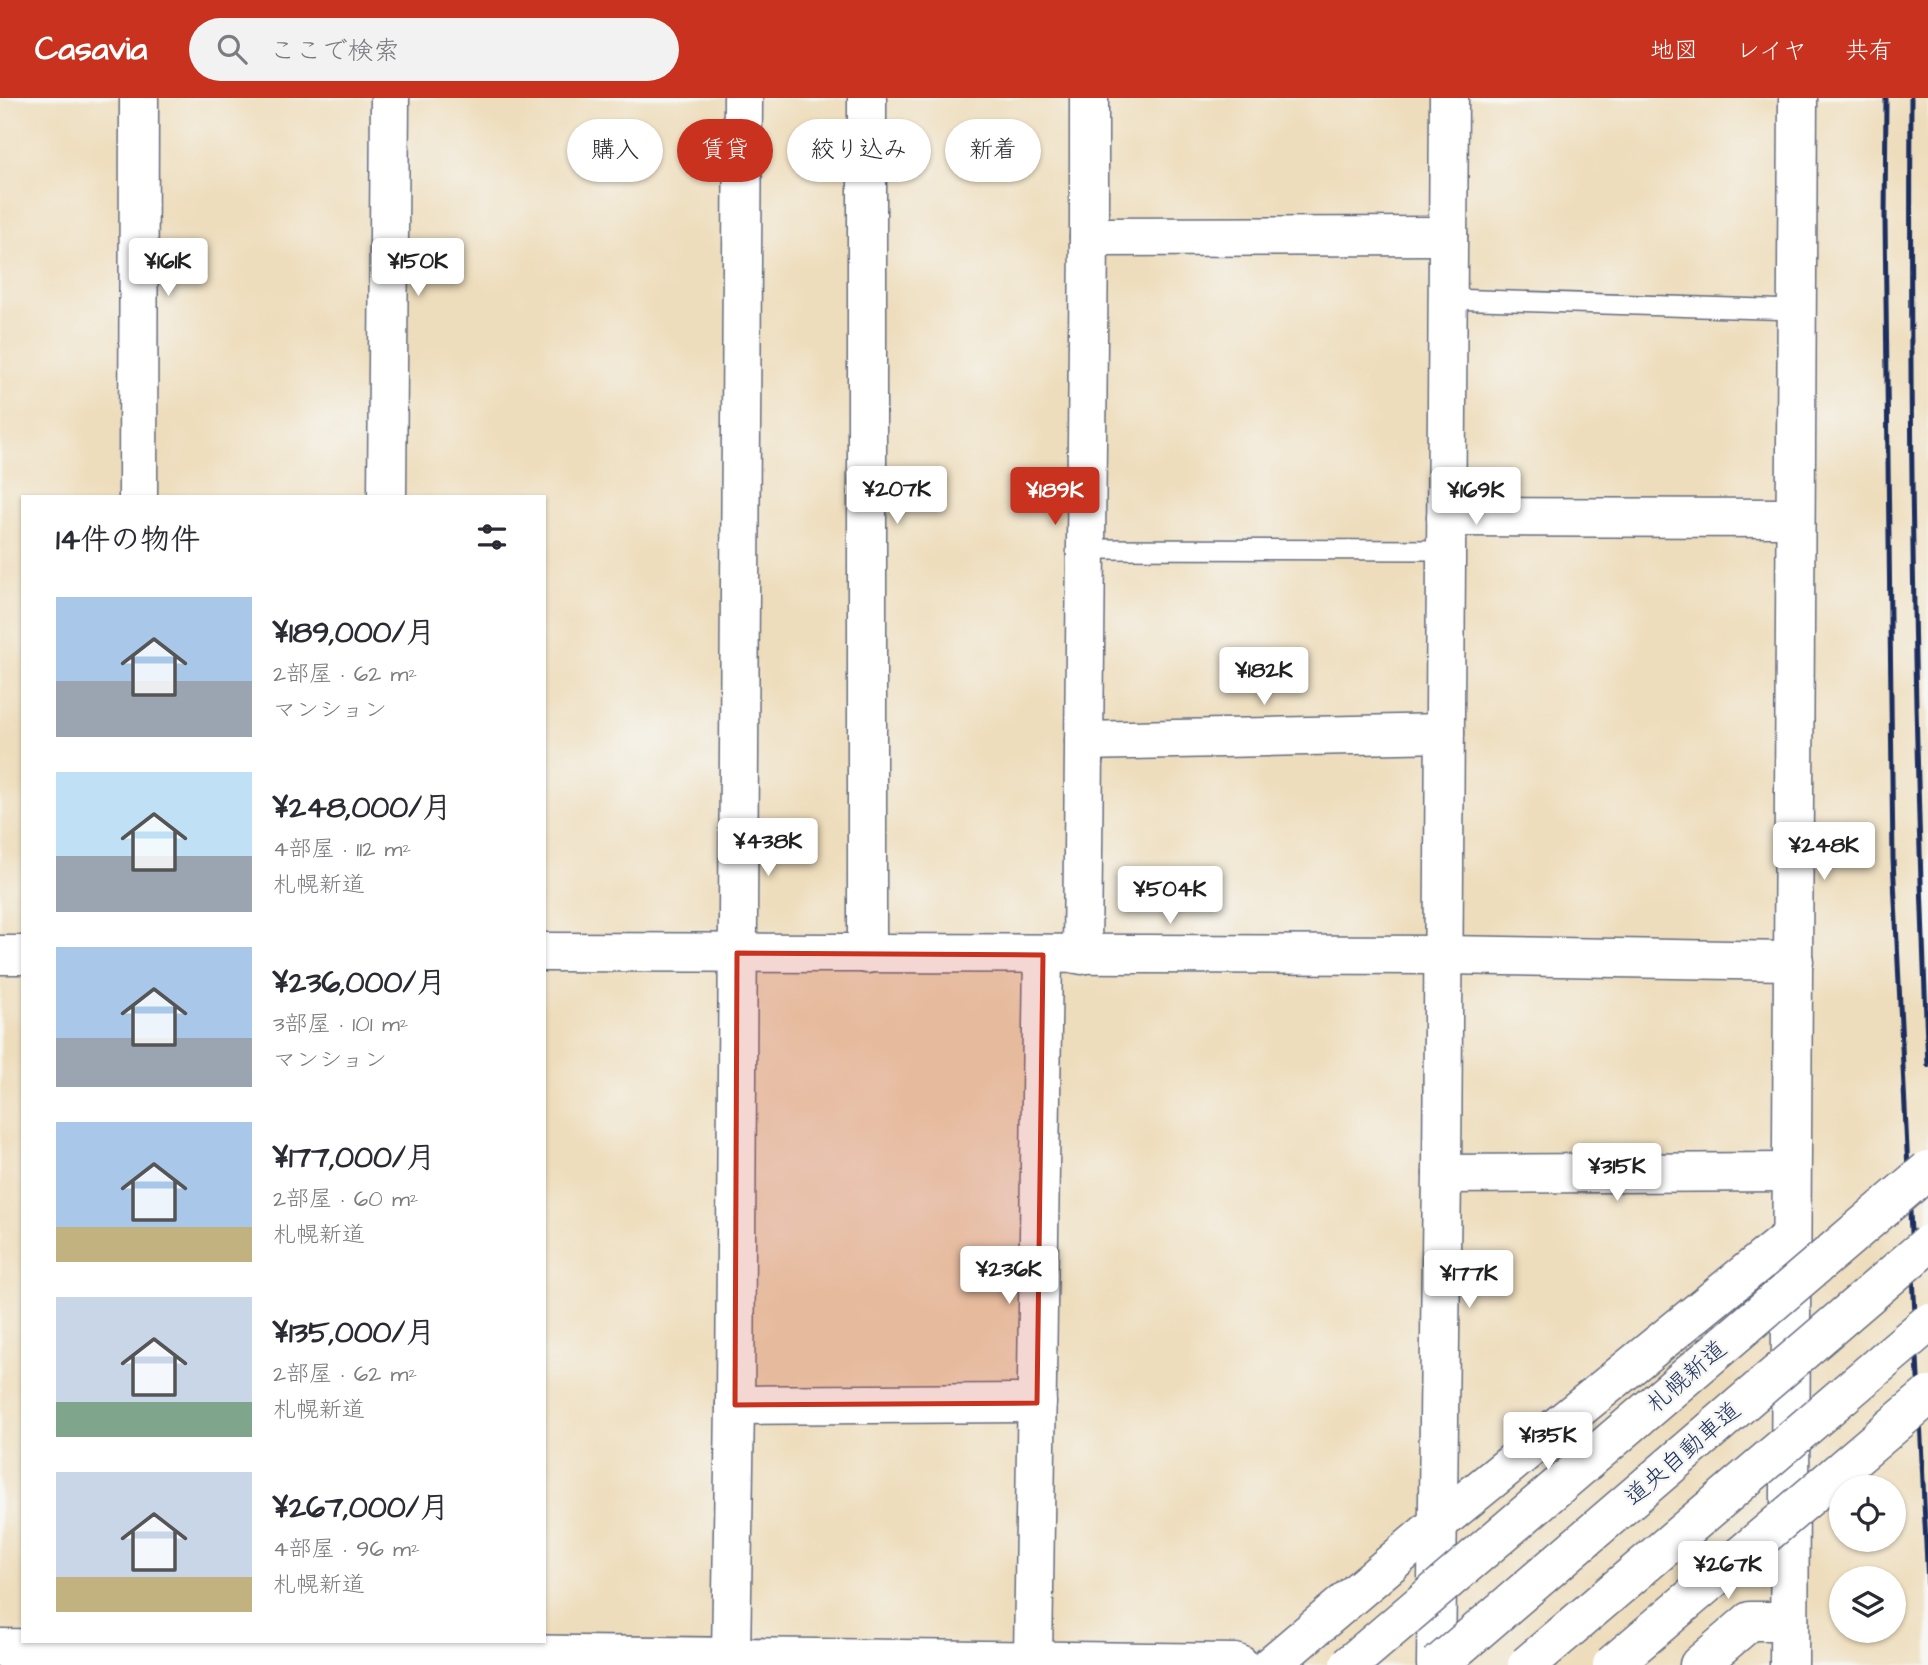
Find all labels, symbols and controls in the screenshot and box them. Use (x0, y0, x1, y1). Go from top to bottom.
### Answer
search box (189, 18, 679, 81)
text: Casavia (35, 26, 147, 72)
icon: search (213, 30, 251, 68)
text: ここで検索 (269, 33, 399, 69)
text: 地図 (1650, 34, 1698, 68)
text: レイヤ (1736, 34, 1807, 68)
text: 共有 (1845, 34, 1893, 68)
chip: 購入 (567, 119, 663, 182)
chip: 賃貸 (677, 119, 773, 182)
chip: 絞り込み (787, 119, 931, 182)
chip: 新着 (945, 119, 1041, 182)
pin: ¥161K (119, 238, 217, 298)
pin: ¥150K (369, 238, 467, 298)
text: ¥161K (145, 245, 191, 277)
text: ¥150K (388, 245, 448, 277)
pin: ¥207K (848, 466, 946, 526)
pin: ¥189K (1006, 468, 1104, 527)
pin: ¥169K (1427, 468, 1525, 527)
text: ¥207K (863, 473, 931, 505)
text: ¥189K (1026, 474, 1084, 506)
text: ¥169K (1448, 474, 1504, 506)
icon: filters (473, 518, 511, 556)
text: 14件の物件 (56, 519, 200, 561)
text: ¥189,000/月 (273, 612, 435, 654)
icon: home (112, 625, 196, 709)
pin: ¥182K (1215, 648, 1313, 707)
text: ¥182K (1235, 654, 1293, 686)
text: 2部屋 · 62 m² (273, 658, 417, 690)
text: マンション (273, 694, 387, 726)
text: ¥248,000/月 (273, 787, 452, 829)
icon: home (112, 800, 196, 884)
pin: ¥438K (719, 818, 817, 878)
pin: ¥248K (1775, 822, 1873, 882)
text: ¥438K (734, 825, 802, 857)
text: ¥248K (1789, 829, 1859, 861)
text: 4部屋 · 112 m² (273, 833, 411, 865)
pin: ¥504K (1121, 866, 1219, 926)
text: 札幌新道 (273, 869, 365, 901)
text: ¥504K (1134, 873, 1206, 905)
text: ¥236,000/月 (273, 962, 446, 1004)
icon: home (112, 975, 196, 1059)
text: 3部屋 · 101 m² (273, 1008, 408, 1040)
text: マンション (273, 1044, 387, 1076)
text: ¥177,000/月 (273, 1137, 436, 1179)
pin: ¥315K (1568, 1144, 1666, 1203)
icon: home (112, 1150, 196, 1234)
text: ¥315K (1588, 1150, 1646, 1182)
text: 2部屋 · 60 m² (273, 1183, 418, 1215)
text: 札幌新道 (273, 1219, 365, 1251)
pin: ¥236K (960, 1246, 1058, 1306)
pin: ¥177K (1420, 1250, 1518, 1310)
text: ¥236K (976, 1253, 1042, 1285)
text: ¥177K (1440, 1257, 1498, 1289)
text: ¥135,000/月 (273, 1312, 435, 1354)
icon: home (112, 1325, 196, 1409)
street label: 札幌新道 (1640, 1333, 1734, 1421)
text: 2部屋 · 62 m² (273, 1358, 417, 1390)
text: 札幌新道 (273, 1394, 365, 1426)
street label: 道央自動車道 (1618, 1394, 1748, 1514)
pin: ¥135K (1499, 1412, 1597, 1472)
text: ¥135K (1519, 1419, 1577, 1451)
map controls (1829, 1475, 1906, 1643)
button: locate (1829, 1475, 1906, 1552)
text: ¥267,000/月 (273, 1487, 449, 1529)
icon: home (112, 1500, 196, 1584)
text: 4部屋 · 96 m² (273, 1533, 420, 1565)
pin: ¥267K (1679, 1542, 1777, 1601)
text: ¥267K (1694, 1548, 1762, 1580)
button: layers (1829, 1566, 1906, 1643)
text: 札幌新道 (273, 1569, 365, 1601)

